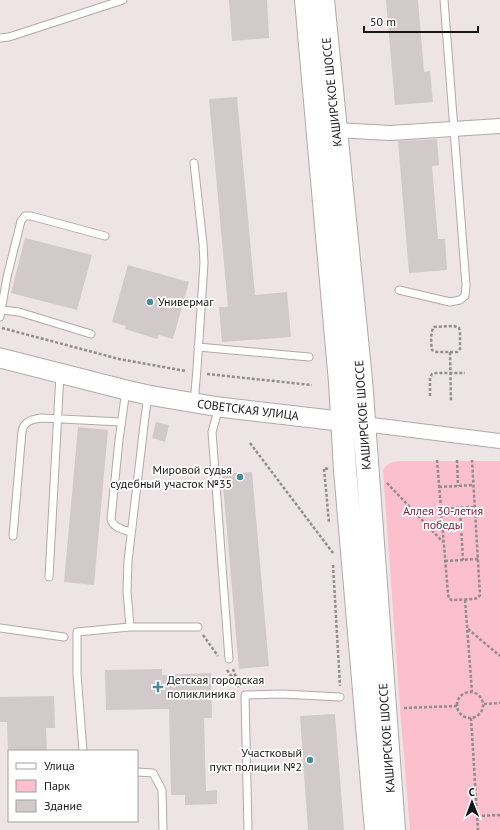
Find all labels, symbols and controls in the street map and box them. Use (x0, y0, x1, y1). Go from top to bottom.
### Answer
scale bar (364, 8, 478, 34)
text: 50 m (370, 14, 396, 29)
street label: КАШИРСКОЕ ШОССЕ (318, 37, 345, 147)
place label: Универмаг (158, 294, 214, 309)
marker: Универмаг (145, 297, 155, 307)
street label: КАШИРСКОЕ ШОССЕ (351, 360, 374, 470)
street label: СОВЕТСКАЯ УЛИЦА (196, 396, 300, 423)
place label: Мировой судья судебный участок №35 (110, 462, 232, 491)
marker: Мировой судья судебный участок №35 (235, 472, 245, 482)
park label: Аллея 30-летия победы (403, 503, 483, 532)
place label: Детская городская поликлиника (167, 672, 264, 701)
marker: Детская городская поликлиника (152, 681, 164, 693)
street label: КАШИРСКОЕ ШОССЕ (375, 683, 398, 793)
place label: Участковый пукт полиции №2 (210, 745, 302, 774)
legend (8, 750, 138, 822)
marker: Участковый пукт полиции №2 (305, 755, 315, 765)
text: Улица (44, 758, 75, 773)
text: Парк (44, 778, 70, 793)
north arrow (452, 782, 492, 822)
text: С (469, 785, 475, 799)
text: Здание (44, 798, 82, 813)

